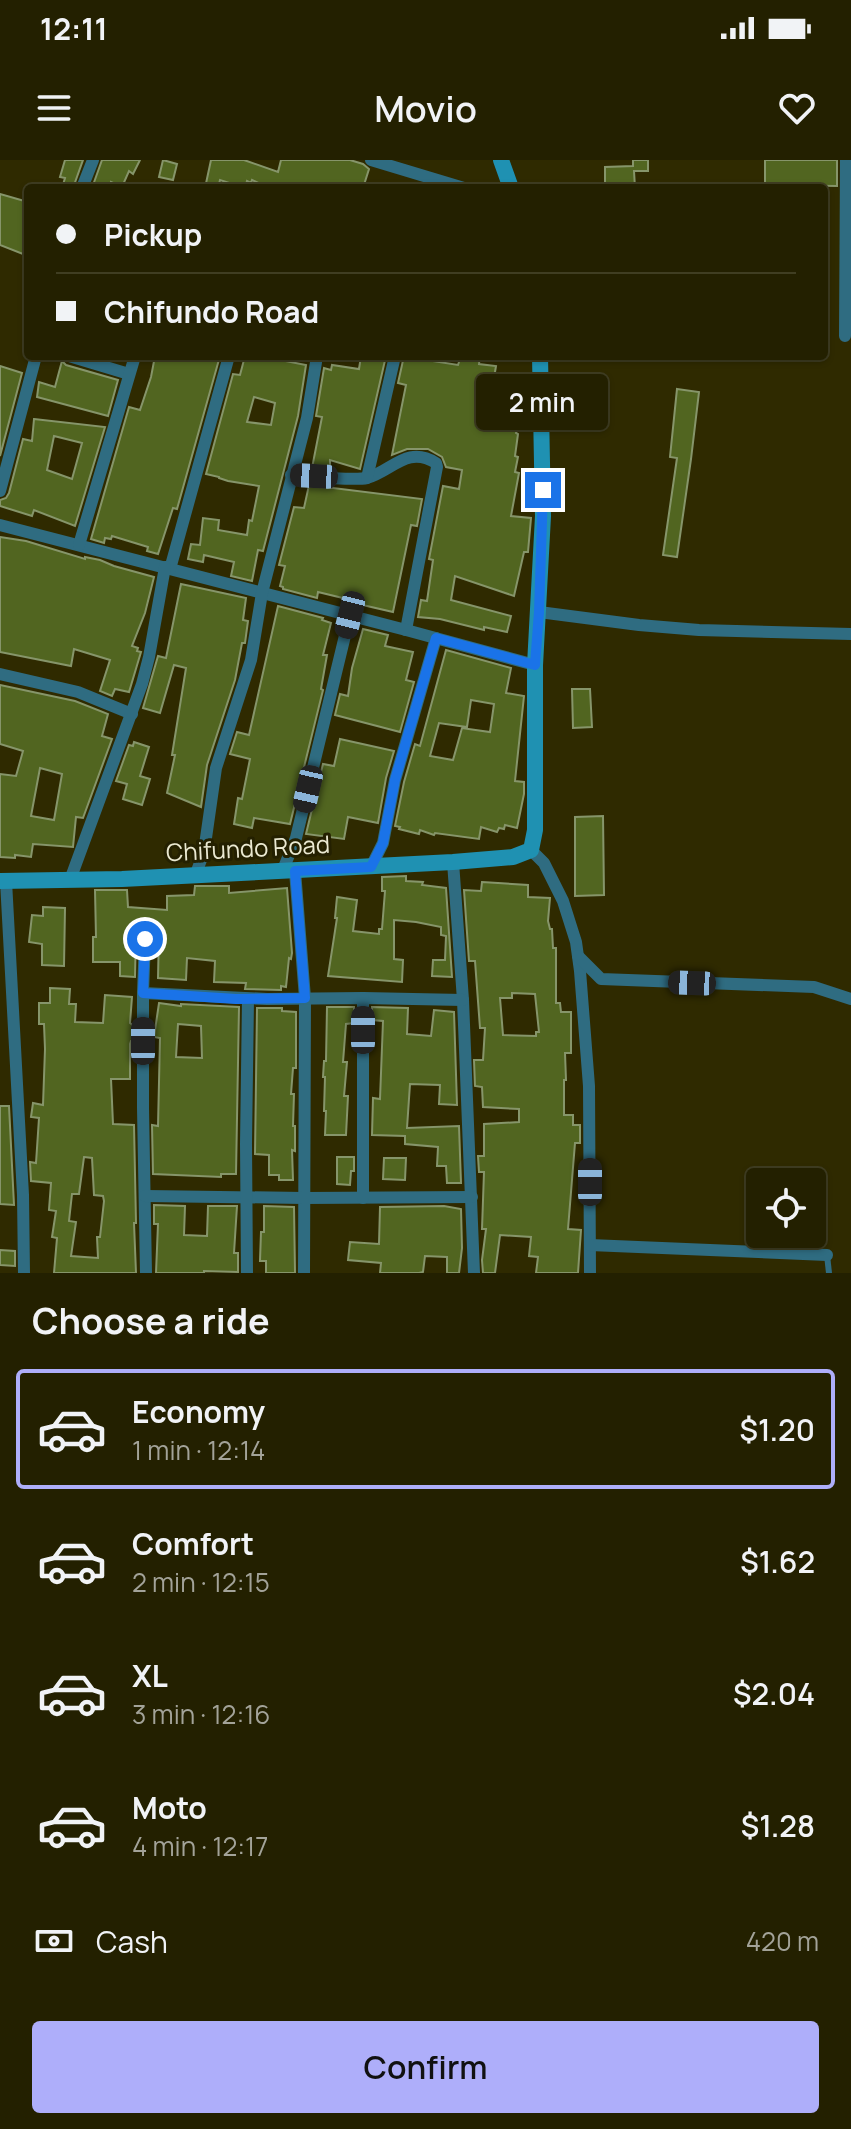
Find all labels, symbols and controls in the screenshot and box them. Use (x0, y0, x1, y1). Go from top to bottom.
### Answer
text: 12:11 (40, 8, 108, 49)
text: Movio (374, 84, 477, 133)
icon: menu (32, 86, 76, 130)
icon: heart (775, 86, 819, 130)
text: Pickup (104, 214, 202, 255)
text: Chifundo Road (104, 291, 319, 332)
callout: 2 min (477, 374, 609, 430)
text: 2 min (509, 384, 575, 420)
car (289, 463, 339, 489)
route end (525, 472, 561, 508)
car (333, 589, 367, 641)
car (291, 763, 325, 815)
street label: Chifundo Road (165, 827, 331, 868)
route start (127, 921, 163, 957)
car (668, 970, 716, 996)
car (351, 1006, 375, 1054)
car (131, 1017, 155, 1065)
car (578, 1158, 602, 1206)
map controls (746, 1168, 826, 1248)
button: locate (746, 1168, 826, 1248)
text: Choose a ride (32, 1296, 270, 1345)
text: Economy (132, 1391, 265, 1432)
icon: car (36, 1393, 108, 1465)
text: $1.20 (740, 1409, 815, 1450)
text: 1 min · 12:14 (132, 1432, 265, 1468)
text: Comfort (132, 1523, 254, 1564)
icon: car (36, 1525, 108, 1597)
text: $1.62 (740, 1541, 815, 1582)
text: 2 min · 12:15 (132, 1564, 270, 1600)
text: XL (132, 1655, 168, 1696)
icon: car (36, 1657, 108, 1729)
text: $2.04 (733, 1673, 815, 1714)
text: 3 min · 12:16 (132, 1696, 270, 1732)
text: Moto (132, 1787, 207, 1828)
icon: car (36, 1789, 108, 1861)
text: $1.28 (741, 1805, 815, 1846)
text: 4 min · 12:17 (132, 1828, 268, 1864)
icon: cash (32, 1919, 76, 1963)
text: Cash (96, 1921, 168, 1962)
text: 420 m (746, 1923, 819, 1959)
button: Confirm (32, 2021, 819, 2113)

